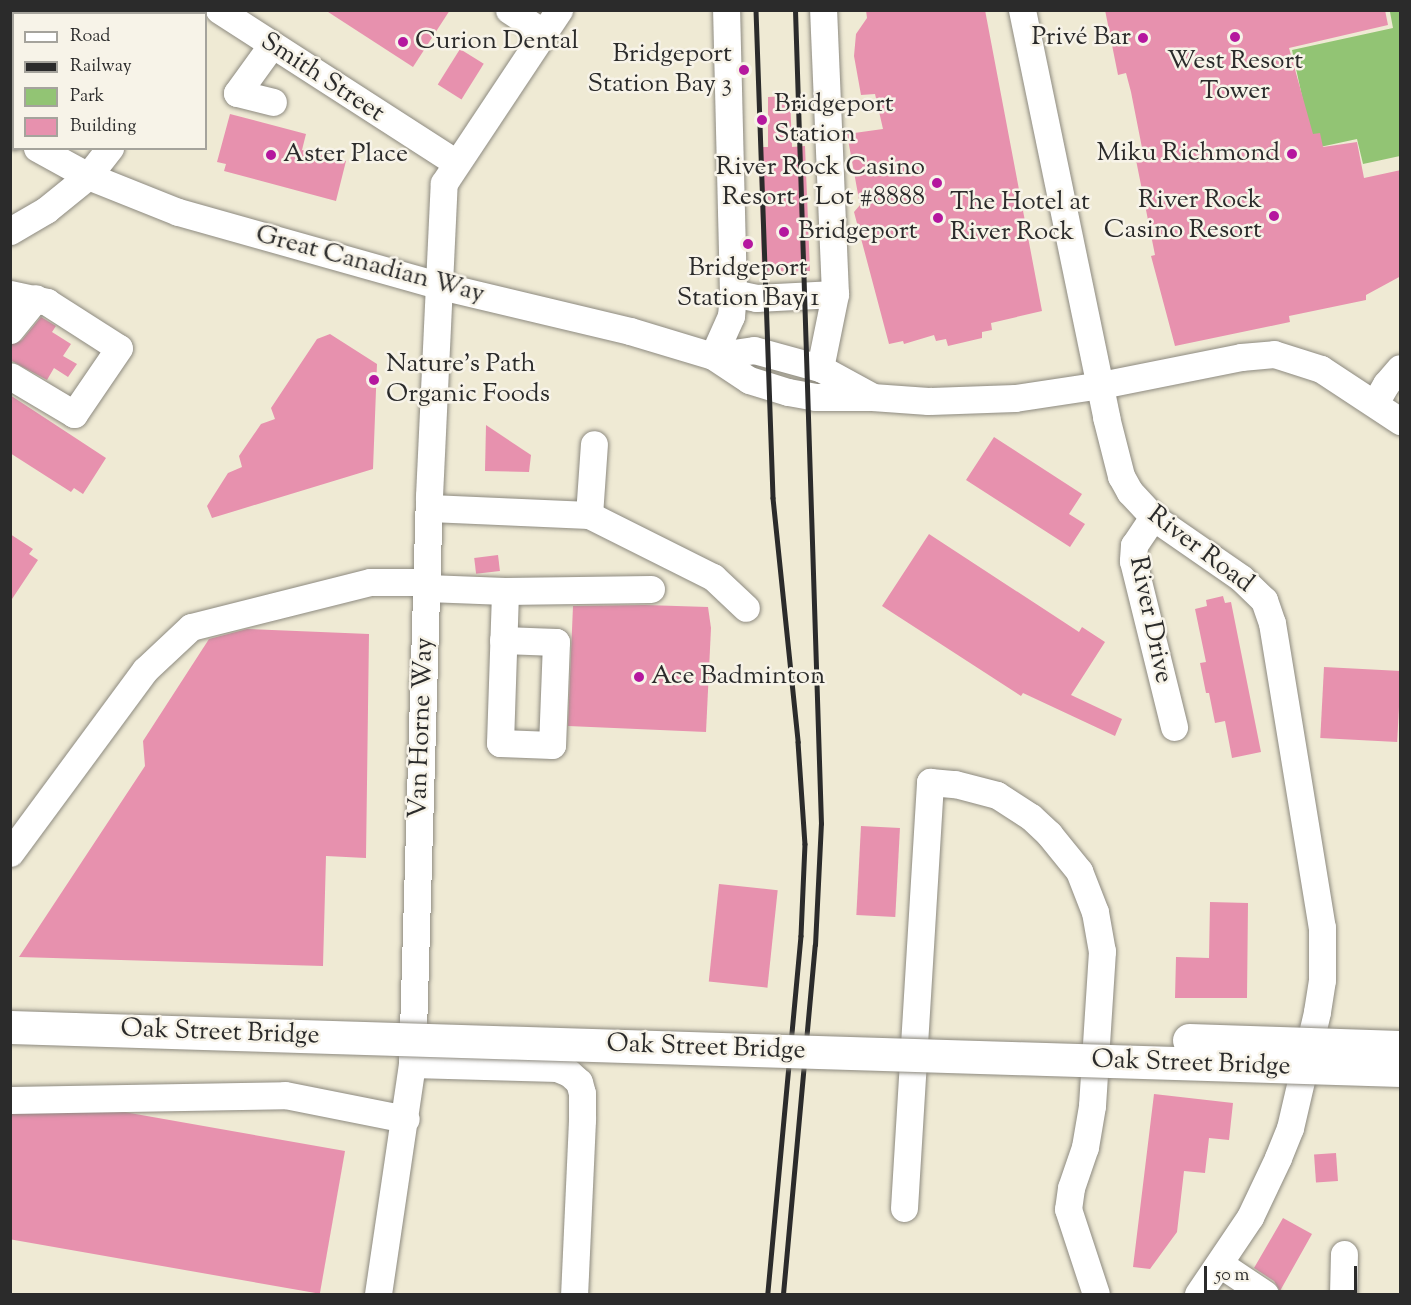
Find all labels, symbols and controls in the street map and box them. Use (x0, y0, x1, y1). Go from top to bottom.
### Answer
legend (12, 12, 207, 150)
place label: Privé Bar (1031, 22, 1131, 54)
text: Road (70, 24, 110, 50)
street label: Smith Street (254, 26, 390, 130)
place label: Curion Dental (415, 26, 579, 58)
marker: West Resort Tower (1228, 30, 1242, 44)
marker: Privé Bar (1136, 31, 1150, 45)
marker: Curion Dental (396, 35, 410, 49)
place label: Bridgeport Station Bay 3 (588, 39, 732, 100)
place label: West Resort Tower (1167, 46, 1303, 107)
text: Railway (70, 54, 132, 80)
marker: Bridgeport Station Bay 3 (737, 63, 751, 77)
text: Park (70, 84, 104, 110)
place label: Bridgeport Station (774, 89, 894, 150)
marker: Bridgeport Station (755, 113, 769, 127)
text: Building (70, 114, 136, 140)
place label: Miku Richmond (1096, 138, 1280, 170)
place label: Aster Place (283, 139, 408, 171)
marker: Miku Richmond (1285, 147, 1299, 161)
marker: Aster Place (264, 148, 278, 162)
place label: River Rock Casino Resort - Lot #8888 (716, 152, 925, 213)
marker: River Rock Casino Resort - Lot #8888 (930, 176, 944, 190)
place label: River Rock Casino Resort (1104, 185, 1262, 246)
place label: The Hotel at River Rock (950, 187, 1090, 249)
marker: River Rock Casino Resort (1267, 209, 1281, 223)
marker: The Hotel at River Rock (931, 211, 945, 225)
place label: Bridgeport (798, 216, 918, 248)
street label: Great Canadian Way (252, 219, 488, 311)
marker: Bridgeport (775, 223, 793, 241)
marker: Bridgeport Station Bay 1 (741, 237, 755, 251)
place label: Bridgeport Station Bay 1 (677, 253, 819, 314)
place label: Nature's Path Organic Foods (386, 349, 550, 410)
marker: Nature's Path Organic Foods (367, 373, 381, 387)
street label: River Road (1141, 500, 1259, 600)
street label: River Drive (1121, 554, 1179, 686)
street label: Van Horne Way (403, 637, 441, 819)
place label: Ace Badminton (651, 661, 825, 693)
marker: Ace Badminton (632, 670, 646, 684)
street label: Oak Street Bridge (120, 1014, 320, 1052)
street label: Oak Street Bridge (606, 1029, 806, 1067)
street label: Oak Street Bridge (1091, 1045, 1291, 1083)
scale bar (1207, 1254, 1360, 1292)
text: 50 m (1215, 1263, 1249, 1289)

